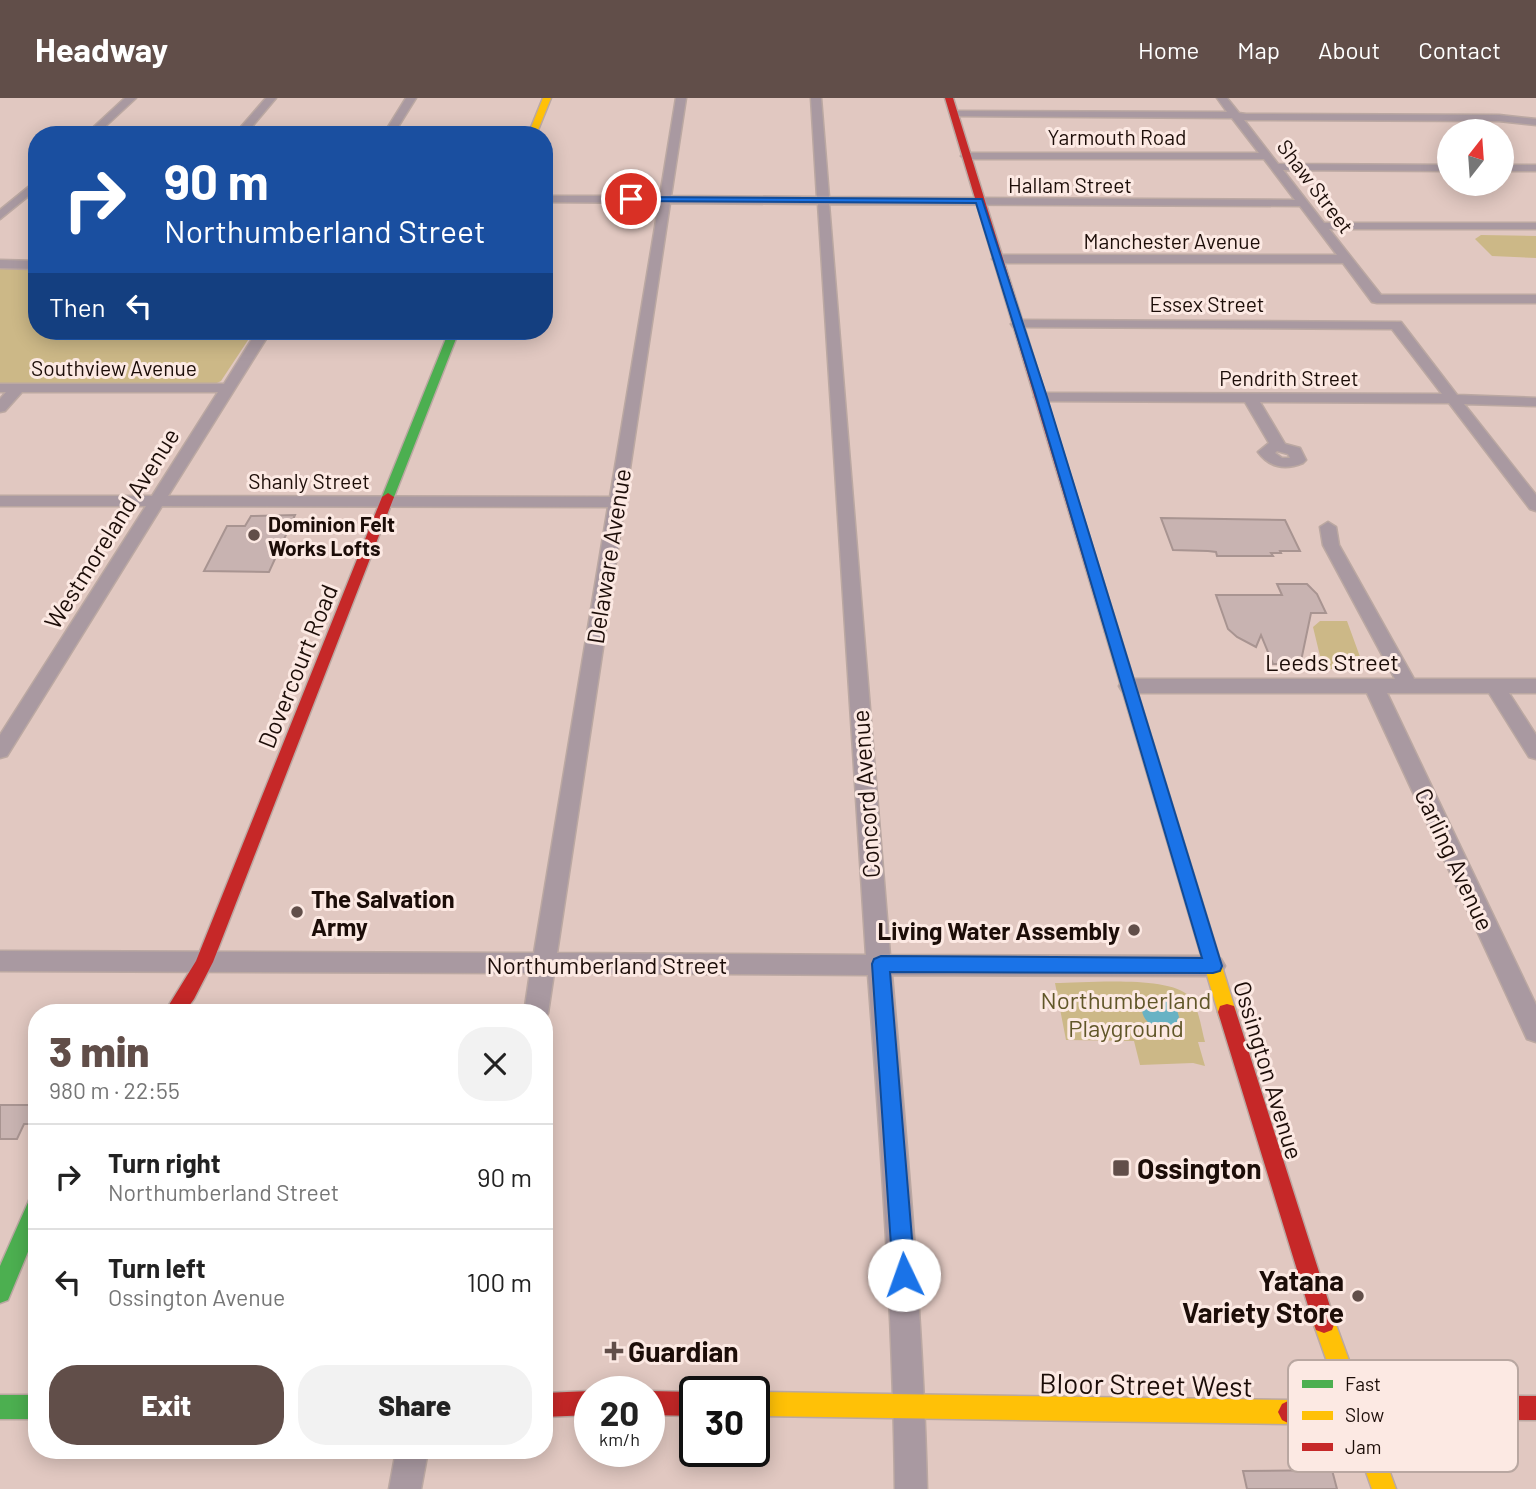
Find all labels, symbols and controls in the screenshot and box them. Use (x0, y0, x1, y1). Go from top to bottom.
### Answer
text: Headway (35, 29, 168, 69)
text: Home (1138, 35, 1199, 64)
text: Map (1237, 35, 1280, 64)
text: About (1318, 35, 1380, 64)
text: Contact (1418, 35, 1501, 64)
north arrow (1437, 119, 1514, 196)
map controls (1437, 119, 1514, 196)
street label: Yarmouth Road (1048, 124, 1186, 149)
street label: Shaw Street (1273, 134, 1359, 238)
text: 90 m (164, 151, 269, 210)
icon: right (49, 154, 140, 245)
pin (601, 169, 661, 229)
street label: Hallam Street (1008, 172, 1132, 197)
icon: arrive (612, 180, 650, 218)
text: Northumberland Street (164, 211, 486, 249)
street label: Manchester Avenue (1083, 228, 1261, 253)
icon: left (120, 287, 158, 325)
text: Then (49, 291, 106, 322)
street label: Essex Street (1149, 291, 1265, 316)
street label: Southview Avenue (31, 355, 197, 380)
street label: Pendrith Street (1219, 365, 1359, 390)
street label: Westmoreland Avenue (37, 422, 185, 634)
street label: Delaware Avenue (580, 466, 636, 646)
street label: Shanly Street (248, 468, 370, 493)
place label: Dominion Felt Works Lofts (268, 511, 395, 560)
marker: Dominion Felt Works Lofts (246, 527, 262, 543)
street label: Dovercourt Road (251, 580, 343, 752)
street label: Leeds Street (1265, 647, 1399, 676)
street label: Concord Avenue (845, 709, 885, 879)
street label: Carling Avenue (1409, 783, 1501, 935)
place label: The Salvation Army (311, 884, 455, 941)
marker: The Salvation Army (289, 904, 305, 920)
place label: Living Water Assembly (878, 916, 1120, 945)
marker: Living Water Assembly (1126, 922, 1142, 938)
street label: Northumberland Street (486, 950, 728, 979)
street label: Ossington Avenue (1228, 977, 1310, 1163)
park label: Northumberland Playground (1041, 985, 1211, 1042)
text: 3 min (49, 1025, 149, 1075)
button: close (458, 1027, 532, 1101)
text: 980 m · 22:55 (49, 1076, 180, 1104)
text: Turn right (108, 1147, 221, 1178)
place label: Ossington (1137, 1151, 1262, 1185)
icon: right (49, 1158, 87, 1196)
marker: Ossington (1111, 1158, 1131, 1178)
text: 90 m (477, 1161, 532, 1192)
text: Northumberland Street (108, 1178, 339, 1206)
position arrow (867, 1238, 941, 1312)
text: Turn left (108, 1252, 206, 1283)
icon: left (49, 1263, 87, 1301)
place label: Yatana Variety Store (1182, 1263, 1344, 1329)
text: 100 m (467, 1266, 532, 1297)
text: Ossington Avenue (108, 1283, 285, 1311)
marker: Yatana Variety Store (1350, 1288, 1366, 1304)
place label: Guardian (628, 1334, 739, 1368)
marker: Guardian (606, 1343, 622, 1359)
legend (1288, 1360, 1518, 1472)
button: Exit (49, 1365, 284, 1445)
button: Share (298, 1365, 532, 1445)
street label: Bloor Street West (1039, 1365, 1253, 1403)
text: Fast (1345, 1372, 1381, 1395)
speed limit sign: 30 (679, 1376, 770, 1467)
text: 20 (600, 1391, 639, 1433)
text: Slow (1345, 1403, 1384, 1426)
text: km/h (599, 1428, 640, 1450)
text: Jam (1345, 1435, 1381, 1458)

